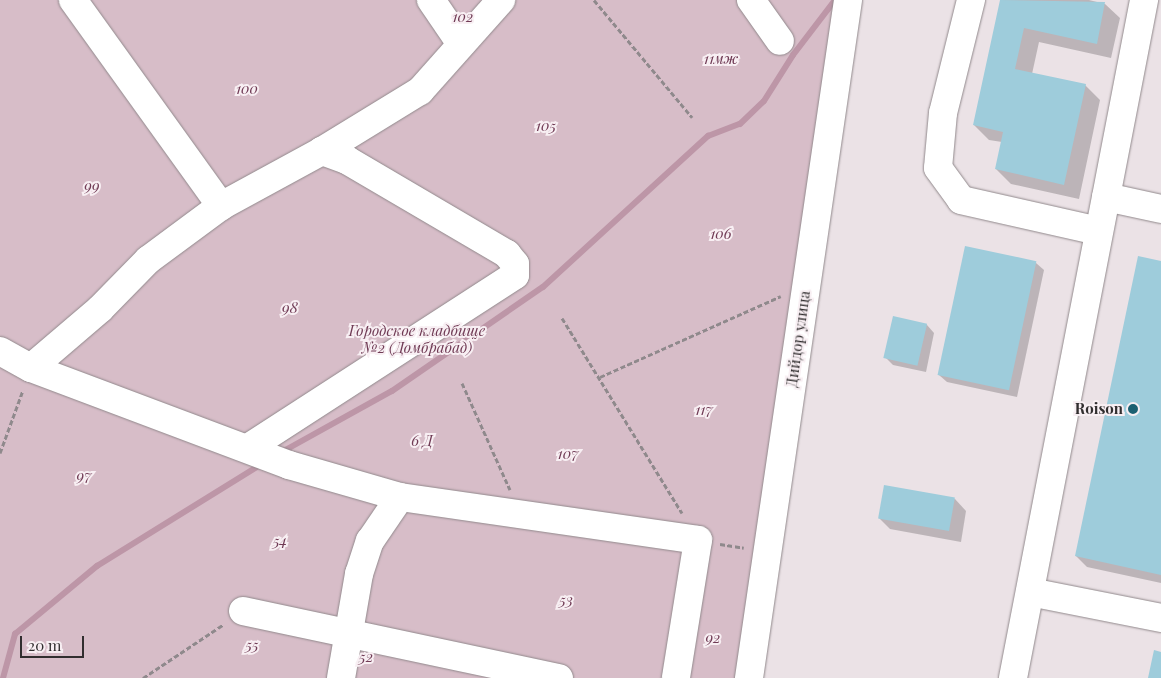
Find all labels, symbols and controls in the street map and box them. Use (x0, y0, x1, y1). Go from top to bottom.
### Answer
park label: 102 (452, 8, 474, 26)
park label: 11мж (704, 50, 738, 68)
park label: 100 (236, 80, 258, 98)
park label: 105 (536, 117, 556, 135)
park label: 99 (84, 177, 100, 195)
park label: 106 (710, 225, 732, 243)
street label: Дийдор улица (782, 290, 814, 388)
park label: 98 (282, 299, 298, 317)
park label: Городское кладбище №2 (Домбрабад) (349, 321, 485, 356)
place label: Roison (1075, 400, 1123, 418)
park label: 117 (695, 401, 713, 419)
marker: Roison (1127, 403, 1139, 415)
park label: 6 Д (411, 432, 433, 450)
park label: 107 (558, 445, 578, 463)
park label: 97 (77, 467, 91, 485)
park label: 54 (273, 532, 287, 550)
park label: 53 (559, 591, 573, 609)
scale bar (22, 626, 86, 658)
park label: 92 (705, 629, 721, 647)
text: 20 m (28, 635, 61, 655)
park label: 55 (245, 636, 259, 654)
park label: 52 (359, 648, 373, 666)

